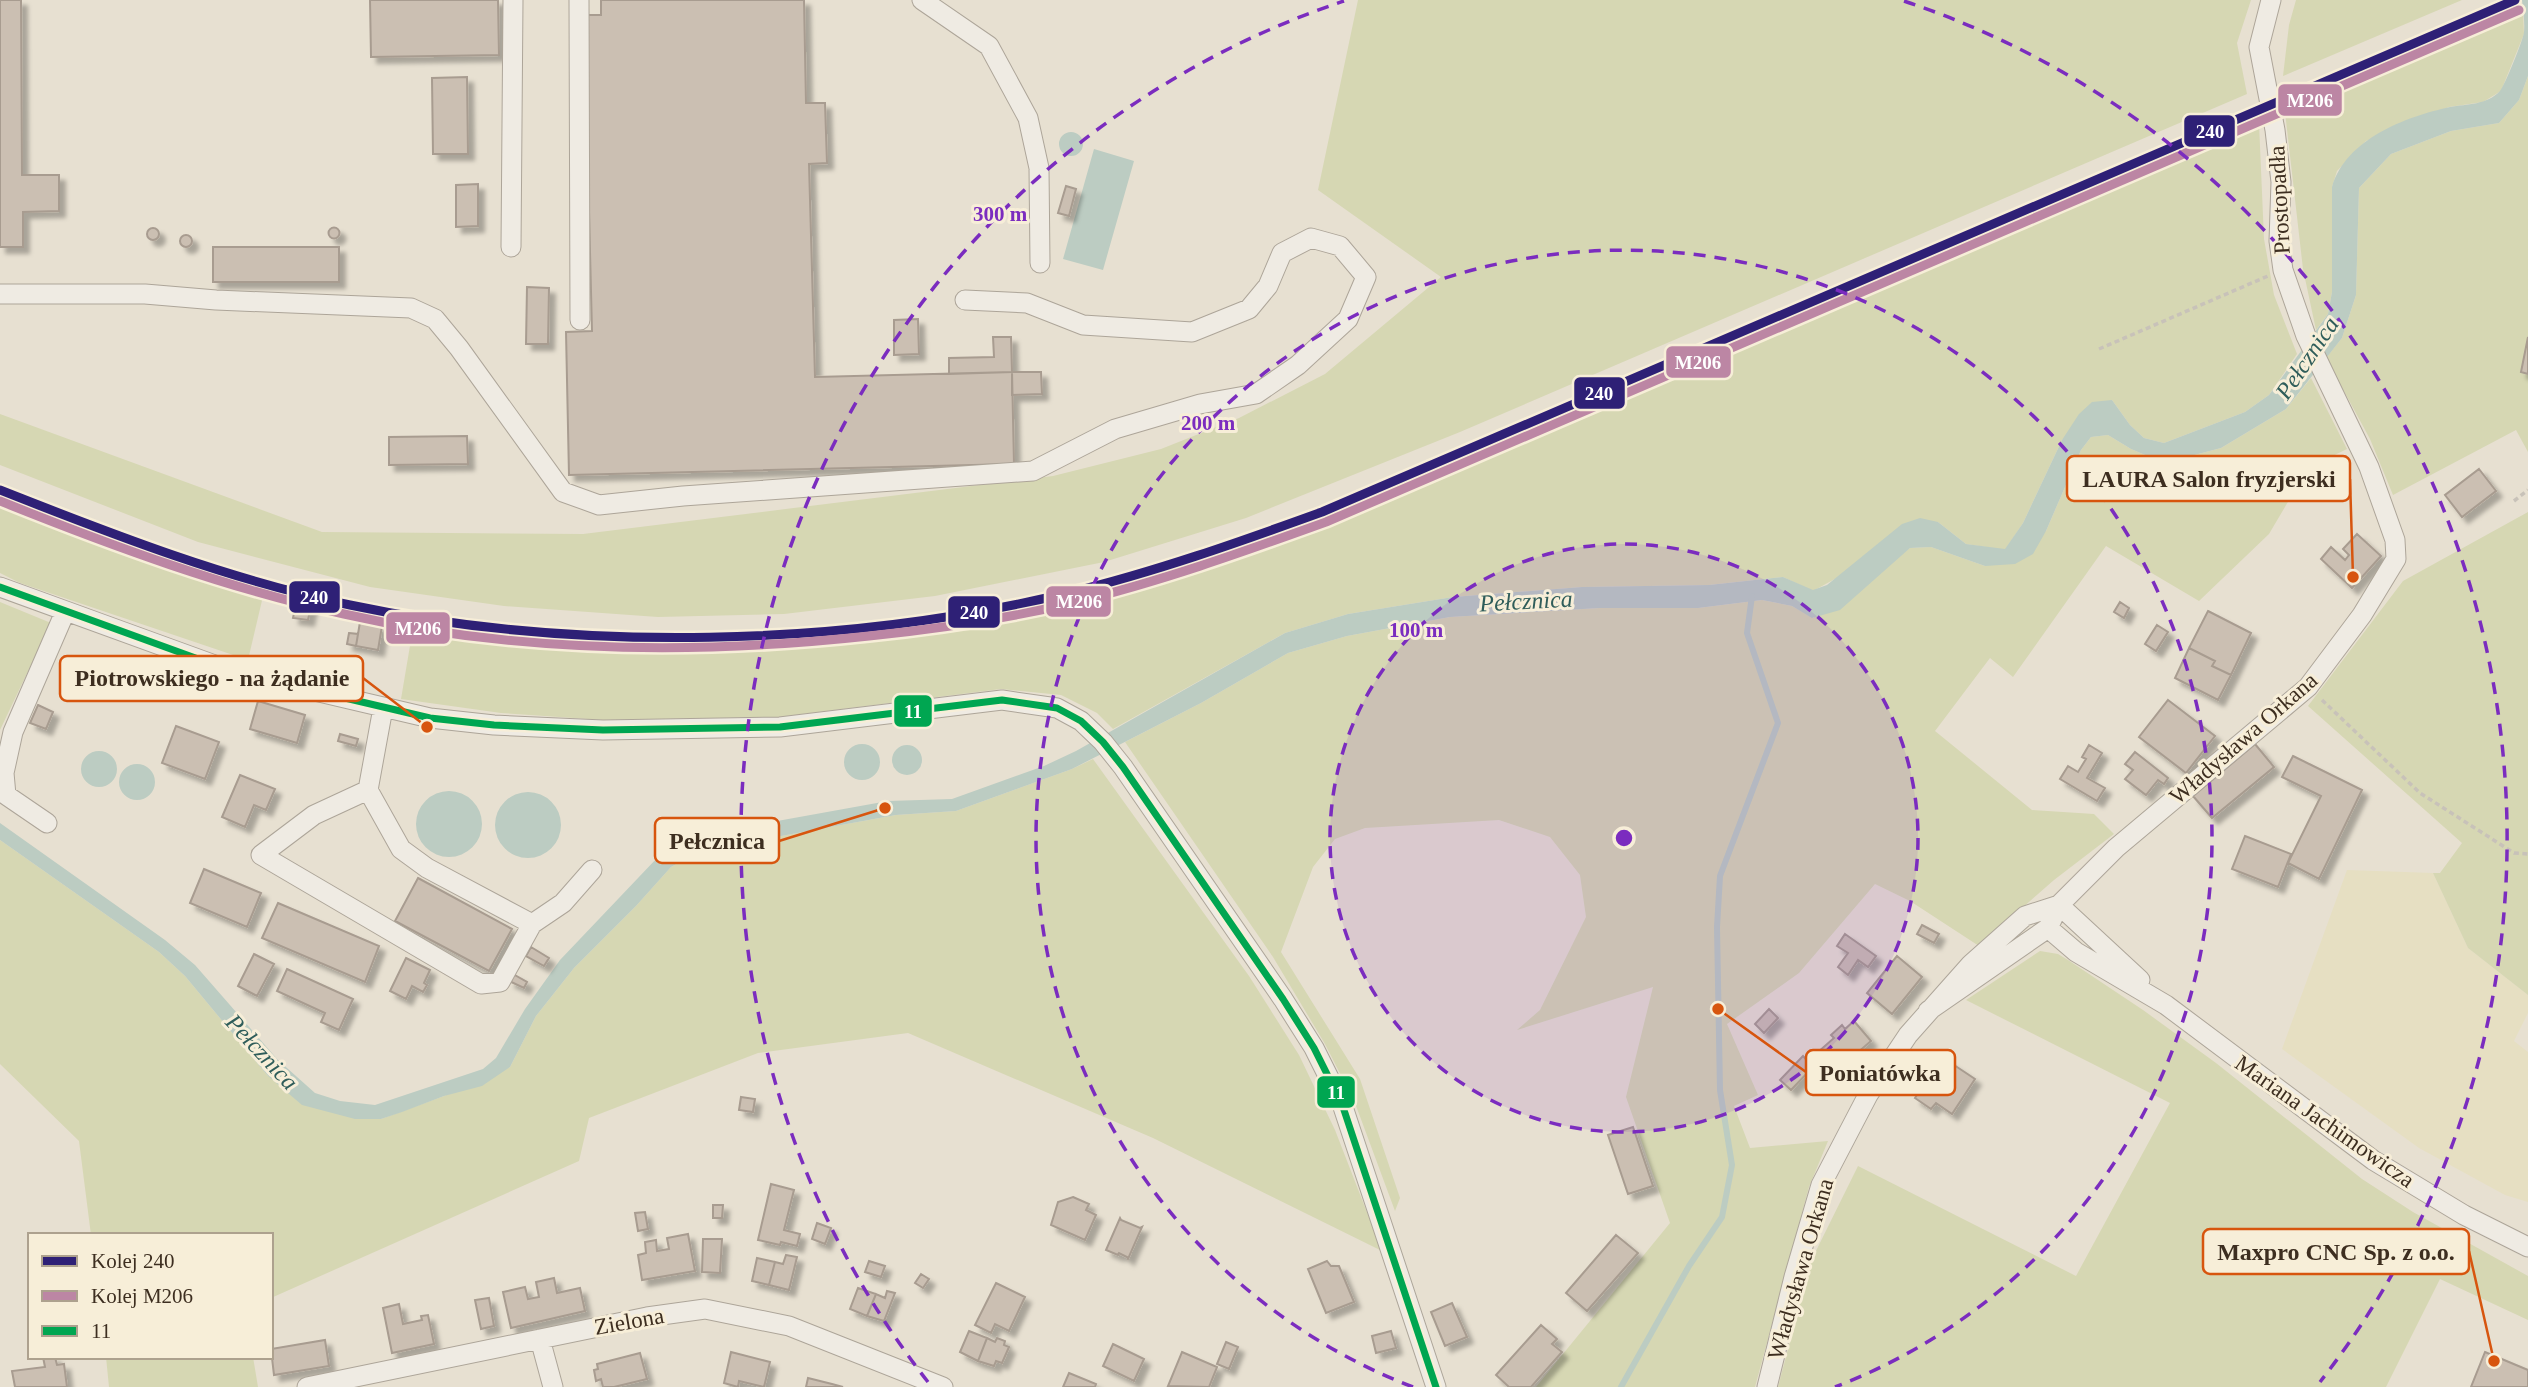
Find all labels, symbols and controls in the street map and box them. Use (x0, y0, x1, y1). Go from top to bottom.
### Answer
line badge: M206 (2277, 83, 2343, 117)
text: M206 (2287, 90, 2333, 111)
line badge: 240 (2183, 114, 2236, 148)
text: 240 (2196, 121, 2224, 142)
street label: Prostopadła (2264, 145, 2295, 255)
text: 300 m (973, 202, 1028, 226)
water label: Pełcznica (2270, 312, 2344, 405)
line badge: M206 (1665, 345, 1732, 379)
text: M206 (1675, 352, 1721, 373)
line badge: 240 (1573, 376, 1626, 410)
text: 240 (1585, 383, 1613, 404)
text: 200 m (1181, 411, 1236, 435)
callout: LAURA Salon fryzjerski (2067, 456, 2350, 501)
text: LAURA Salon fryzjerski (2082, 466, 2336, 492)
line badge: 240 (288, 580, 341, 614)
line badge: M206 (1045, 585, 1112, 618)
water label: Pełcznica (1478, 586, 1573, 616)
text: 240 (300, 587, 328, 608)
text: M206 (1056, 591, 1102, 612)
line badge: 240 (947, 595, 1001, 629)
text: 240 (960, 602, 988, 623)
line badge: M206 (385, 611, 451, 645)
text: M206 (395, 618, 441, 639)
text: 100 m (1389, 618, 1444, 642)
callout: Piotrowskiego - na żądanie (60, 656, 363, 701)
text: Piotrowskiego - na żądanie (75, 665, 350, 691)
street label: Władysława Orkana (2165, 668, 2322, 809)
line badge: 11 (893, 694, 933, 728)
text: 11 (904, 701, 922, 722)
callout: Pełcznica (655, 818, 779, 863)
centre of rings (1612, 826, 1636, 850)
text: Pełcznica (669, 828, 765, 854)
water label: Pełcznica (220, 1008, 303, 1095)
callout: Poniatówka (1806, 1050, 1955, 1095)
street label: Mariana Jachimowicza (2230, 1050, 2419, 1193)
text: Poniatówka (1819, 1060, 1941, 1086)
line badge: 11 (1316, 1075, 1356, 1109)
text: 11 (1327, 1082, 1345, 1103)
street label: Władysława Orkana (1763, 1176, 1838, 1363)
callout: Maxpro CNC Sp. z o.o. (2203, 1229, 2469, 1274)
legend (28, 1233, 273, 1359)
text: Maxpro CNC Sp. z o.o. (2217, 1239, 2455, 1265)
text: Kolej 240 (91, 1249, 174, 1273)
text: Kolej M206 (91, 1284, 193, 1308)
street label: Zielona (592, 1303, 666, 1340)
text: 11 (91, 1319, 111, 1343)

